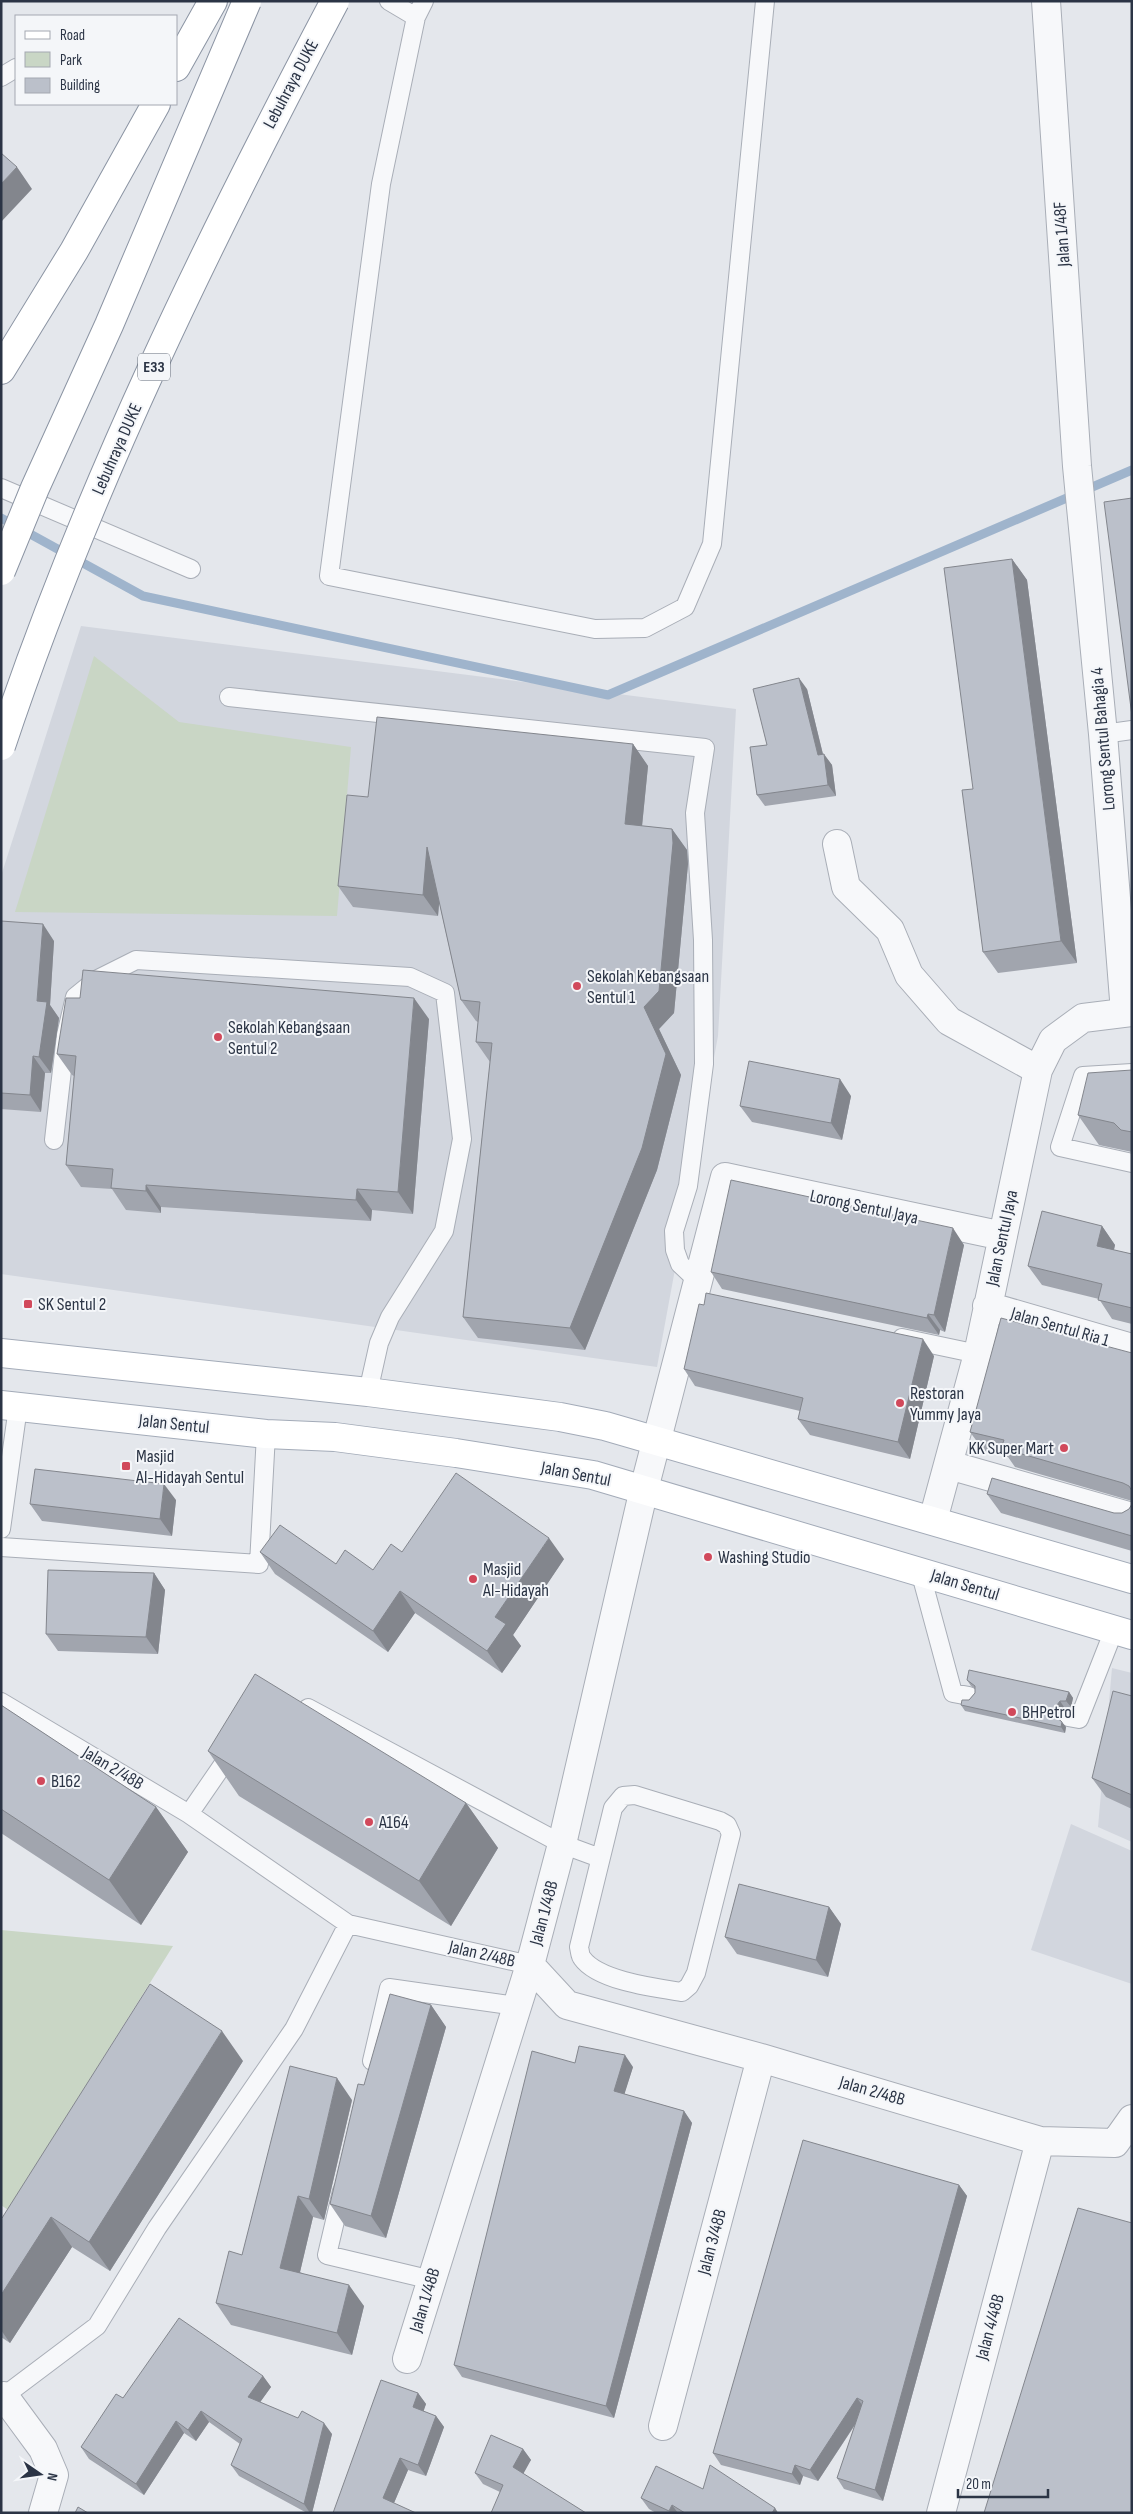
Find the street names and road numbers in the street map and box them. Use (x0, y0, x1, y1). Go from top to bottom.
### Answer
street label: Lebuhraya DUKE (259, 36, 323, 132)
street label: Jalan 1/48F (1049, 201, 1075, 268)
road number: E33 (138, 354, 170, 381)
street label: Lebuhraya DUKE (88, 400, 146, 498)
street label: Lorong Sentul Bahagia 4 (1086, 666, 1120, 811)
street label: Lorong Sentul Jaya (808, 1185, 920, 1229)
street label: Jalan Sentul Jaya (981, 1188, 1022, 1289)
street label: Jalan Sentul Ria 1 (1007, 1303, 1112, 1351)
street label: Jalan Sentul (137, 1410, 210, 1438)
street label: Jalan Sentul (538, 1457, 613, 1491)
street label: Jalan Sentul (927, 1564, 1002, 1605)
street label: Jalan 2/48B (78, 1741, 147, 1794)
street label: Jalan 1/48B (525, 1878, 563, 1949)
street label: Jalan 2/48B (446, 1936, 517, 1972)
street label: Jalan 2/48B (836, 2071, 907, 2110)
street label: Jalan 3/48B (693, 2207, 731, 2278)
street label: Jalan 1/48B (405, 2265, 445, 2336)
street label: Jalan 4/48B (971, 2292, 1009, 2363)

